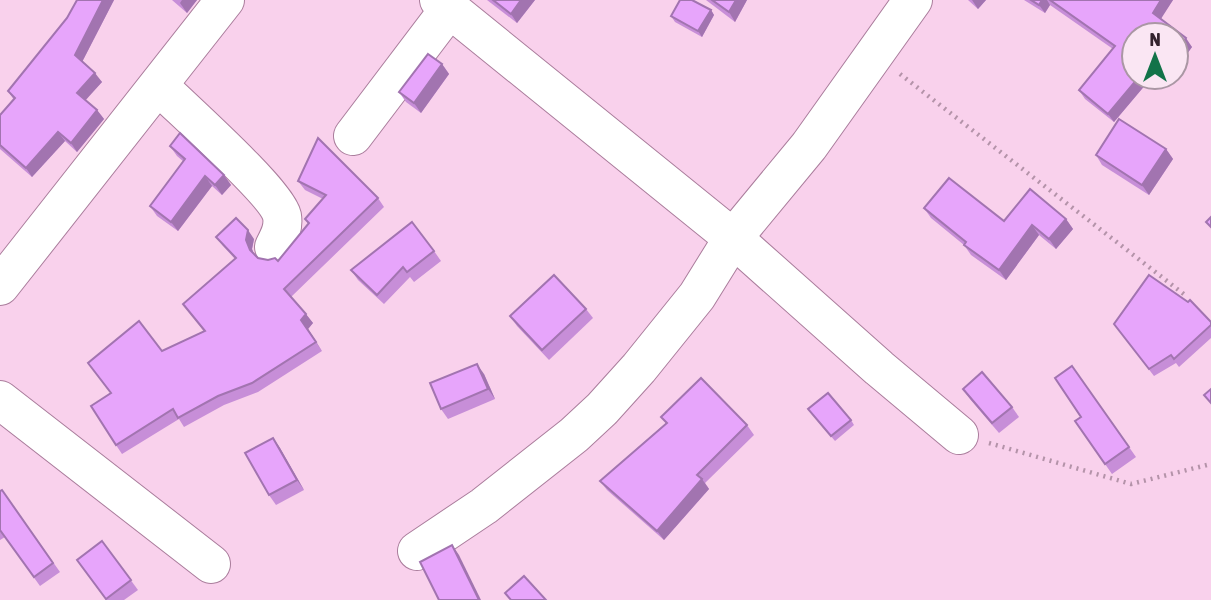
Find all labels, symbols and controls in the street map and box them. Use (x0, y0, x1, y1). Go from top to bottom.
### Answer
north arrow (1120, 21, 1190, 91)
text: N (1149, 28, 1161, 50)

